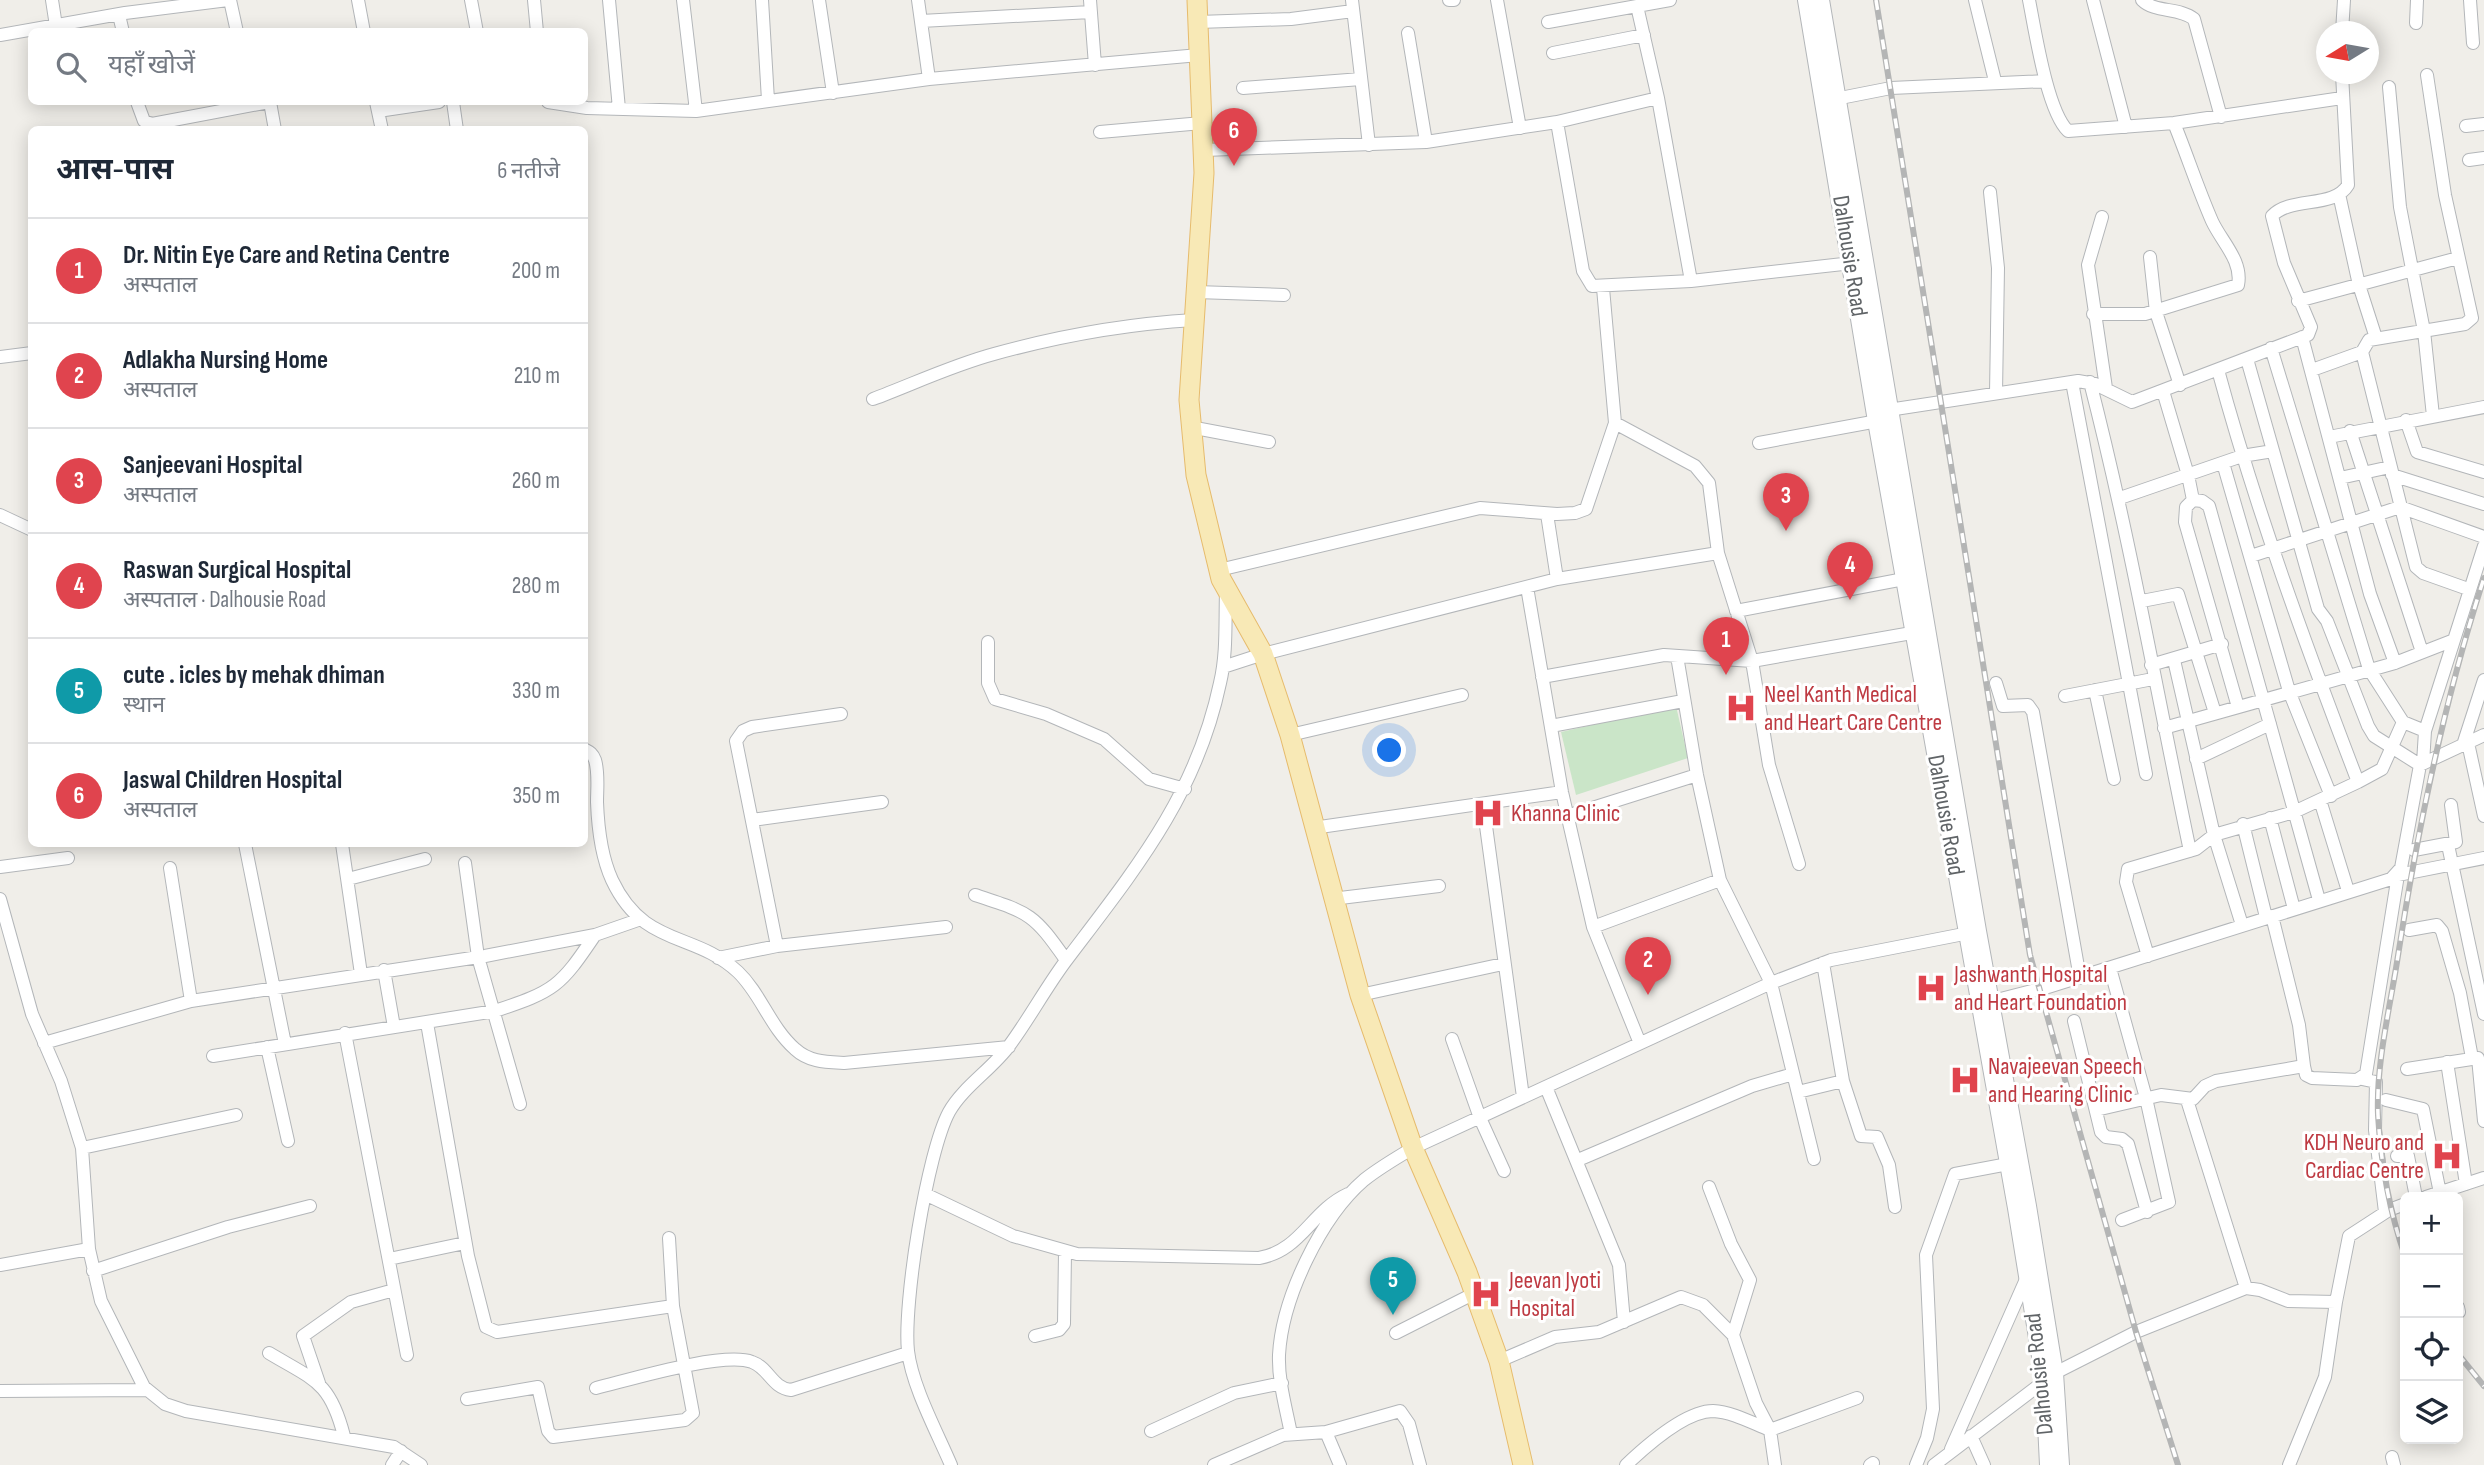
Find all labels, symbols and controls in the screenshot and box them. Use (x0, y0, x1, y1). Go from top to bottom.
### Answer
north arrow (2316, 21, 2379, 84)
search box (28, 28, 588, 105)
icon: search (52, 48, 90, 86)
text: यहाँ खोजें (108, 50, 195, 81)
pin: 6 (1211, 108, 1257, 166)
text: आस-पास (56, 152, 173, 188)
text: 6 नतीजे (497, 157, 560, 185)
street label: Dalhousie Road (1826, 193, 1874, 319)
text: Dr. Nitin Eye Care and Retina Centre (123, 240, 450, 271)
text: 1 (74, 257, 84, 285)
text: 200 m (512, 257, 560, 285)
text: अस्पताल (123, 271, 197, 299)
text: Adlakha Nursing Home (123, 345, 328, 376)
text: 2 (74, 362, 84, 390)
text: 210 m (514, 362, 560, 390)
text: अस्पताल (123, 376, 197, 404)
text: Sanjeevani Hospital (123, 450, 302, 481)
text: 3 (74, 467, 84, 495)
text: 260 m (512, 467, 560, 495)
pin: 3 (1763, 473, 1809, 531)
text: अस्पताल (123, 481, 197, 509)
pin: 4 (1827, 542, 1873, 600)
text: Raswan Surgical Hospital (123, 555, 351, 586)
text: 4 (74, 572, 84, 600)
text: 280 m (512, 572, 560, 600)
text: अस्पताल · Dalhousie Road (123, 586, 326, 614)
pin: 1 (1703, 617, 1749, 675)
text: cute . icles by mehak dhiman (123, 660, 385, 691)
text: 5 (74, 677, 84, 705)
text: 330 m (512, 677, 560, 705)
place label: Neel Kanth Medical and Heart Care Centre (1764, 680, 1942, 737)
text: स्थान (123, 691, 165, 719)
hospital icon: Neel Kanth Medical and Heart Care Centre (1724, 691, 1758, 725)
your location (1372, 733, 1406, 767)
street label: Dalhousie Road (1921, 752, 1971, 878)
text: Jaswal Children Hospital (123, 765, 342, 796)
text: 6 (74, 782, 84, 810)
text: 350 m (512, 782, 560, 810)
text: अस्पताल (123, 796, 197, 824)
hospital icon: Khanna Clinic (1471, 796, 1505, 830)
place label: Khanna Clinic (1511, 799, 1620, 828)
pin: 2 (1625, 937, 1671, 995)
place label: Jashwanth Hospital and Heart Foundation (1953, 960, 2127, 1017)
hospital icon: Jashwanth Hospital and Heart Foundation (1914, 971, 1948, 1005)
place label: Navajeevan Speech and Hearing Clinic (1988, 1052, 2143, 1109)
hospital icon: Navajeevan Speech and Hearing Clinic (1948, 1063, 1982, 1097)
place label: KDH Neuro and Cardiac Centre (2304, 1128, 2424, 1185)
hospital icon: KDH Neuro and Cardiac Centre (2430, 1139, 2464, 1173)
map controls (2400, 1192, 2463, 1444)
button: + (2400, 1192, 2463, 1255)
button: − (2400, 1255, 2463, 1318)
pin: 5 (1370, 1257, 1416, 1315)
place label: Jeevan Jyoti Hospital (1508, 1266, 1601, 1323)
hospital icon: Jeevan Jyoti Hospital (1469, 1277, 1503, 1311)
street label: Dalhousie Road (2018, 1312, 2060, 1436)
button: locate (2400, 1318, 2463, 1381)
button: layers (2400, 1381, 2463, 1444)

